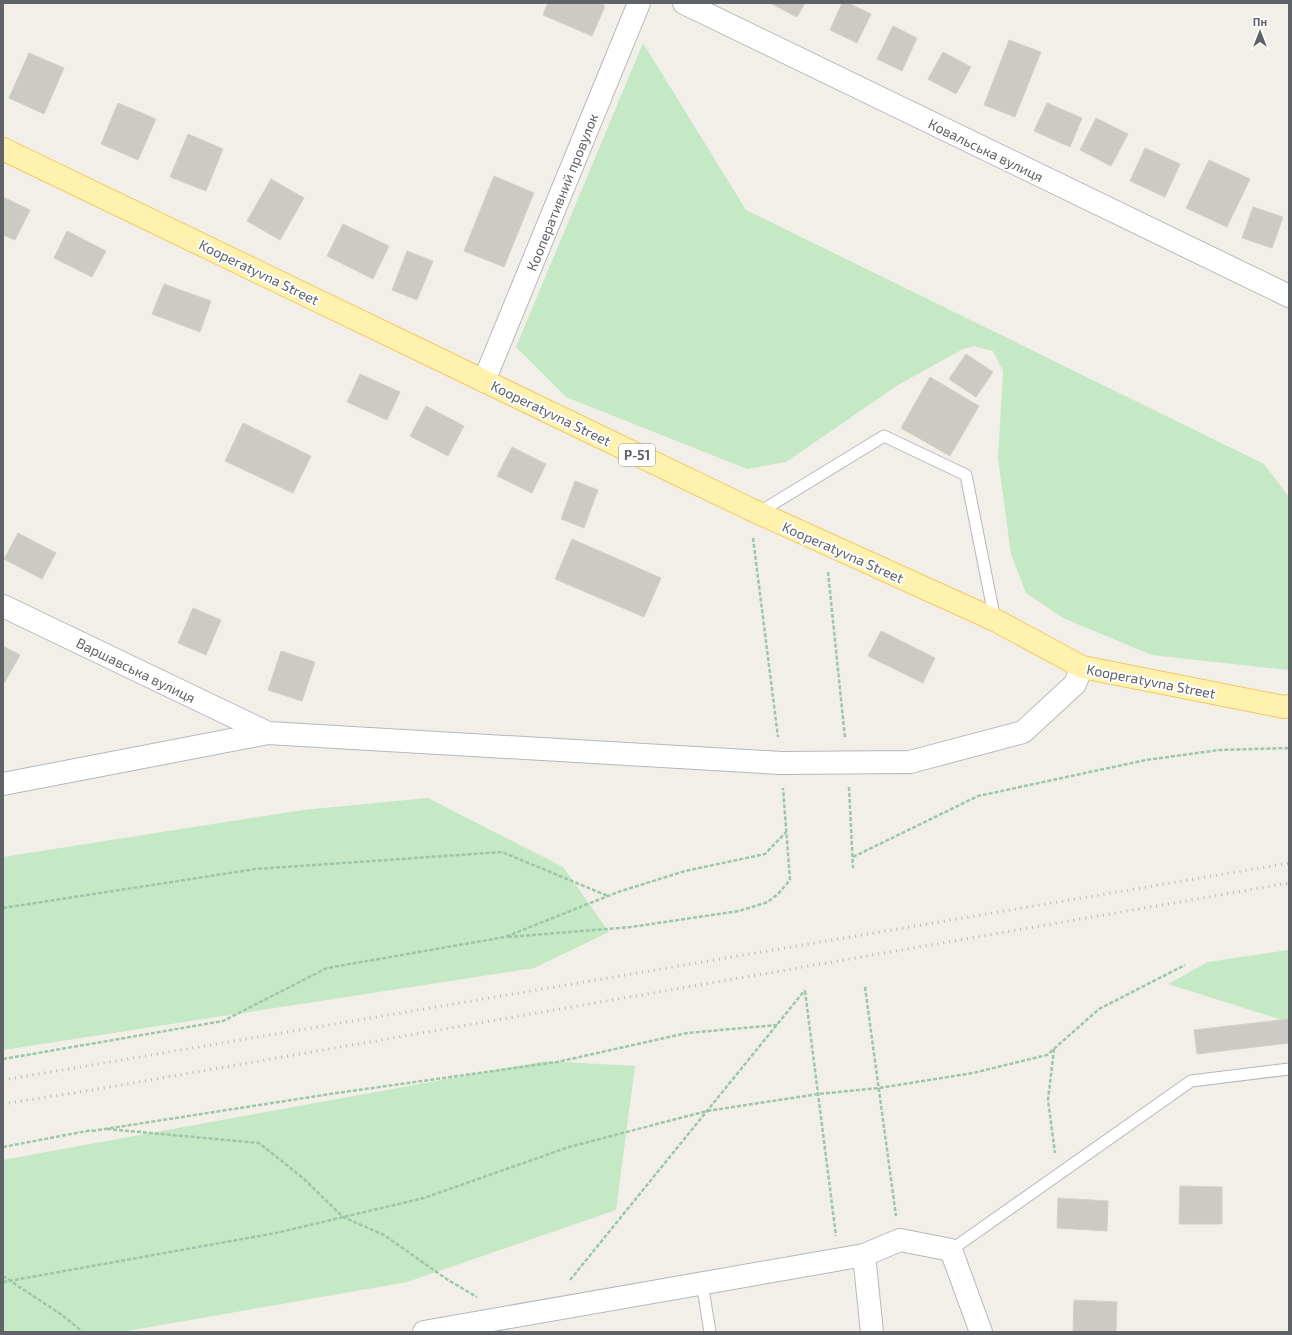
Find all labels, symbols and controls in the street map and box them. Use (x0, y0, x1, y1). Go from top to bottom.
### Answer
north arrow (1240, 12, 1280, 52)
text: Пн (1253, 15, 1267, 28)
street label: Кооперативний провулок (523, 110, 602, 273)
street label: Ковальська вулиця (926, 115, 1046, 185)
street label: Kooperatyvna Street (196, 236, 322, 308)
street label: Kooperatyvna Street (488, 377, 614, 449)
road number: Р-51 (619, 444, 655, 466)
street label: Kooperatyvna Street (780, 518, 906, 586)
street label: Варшавська вулиця (74, 634, 198, 706)
street label: Kooperatyvna Street (1085, 660, 1217, 702)

